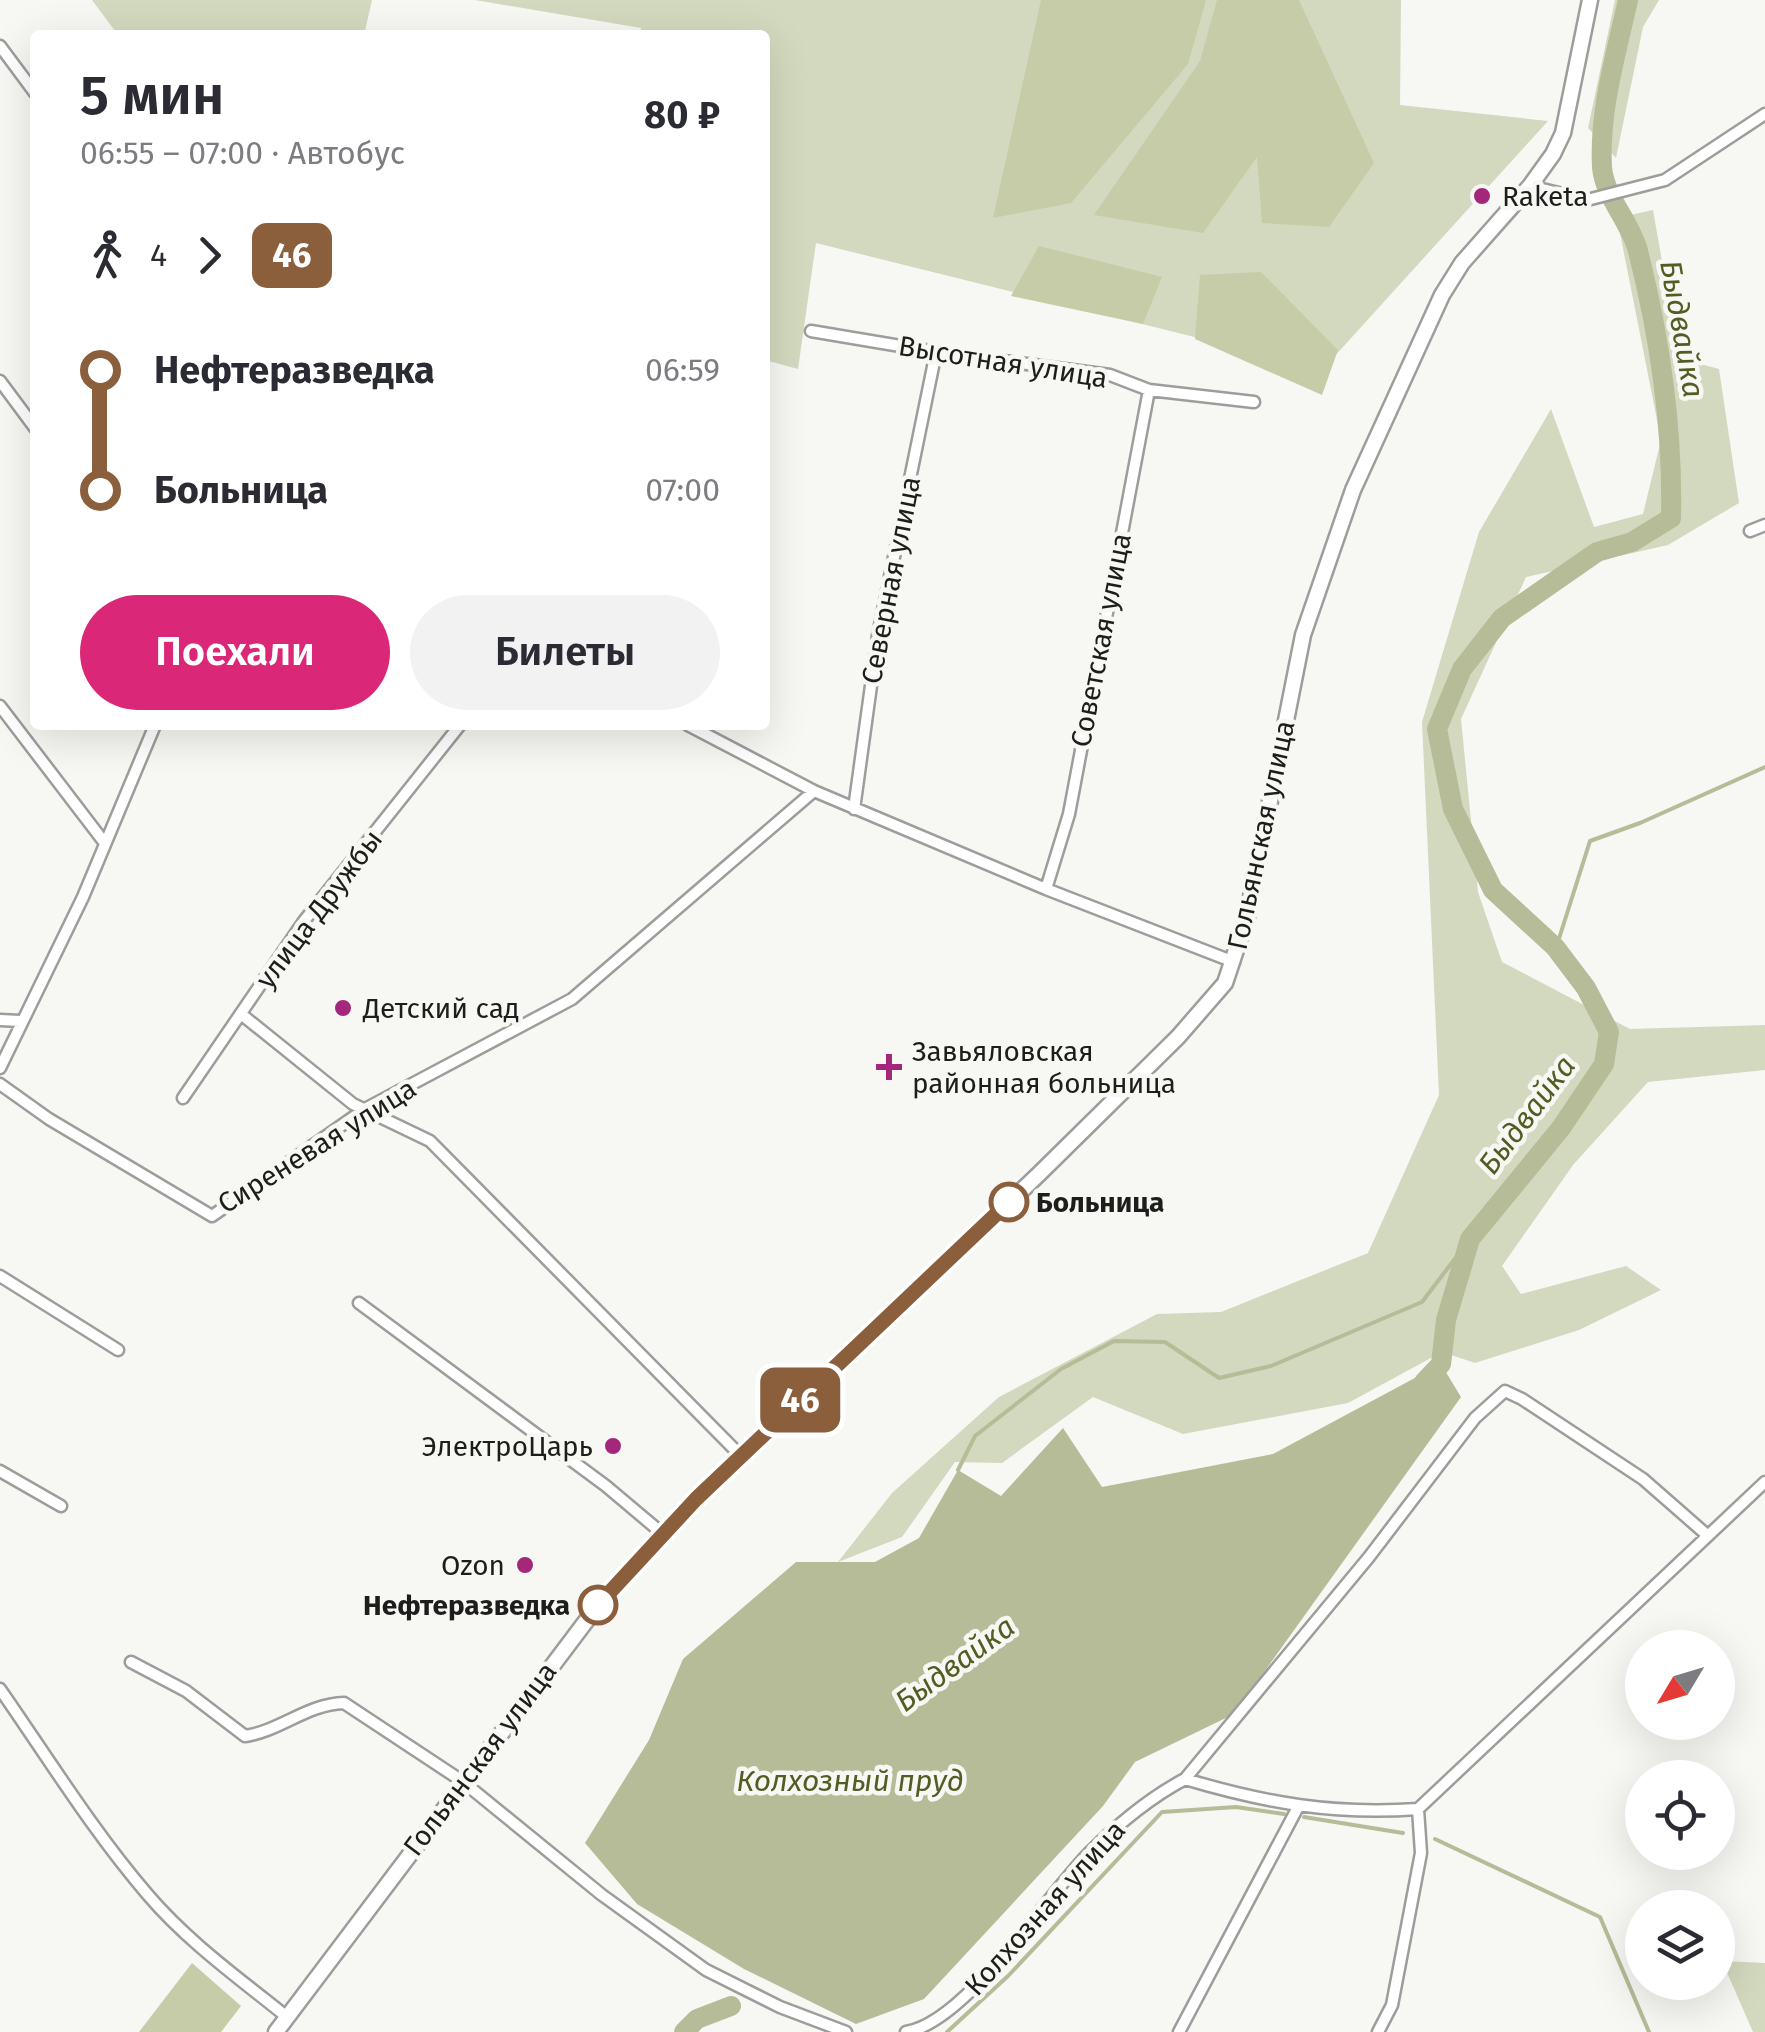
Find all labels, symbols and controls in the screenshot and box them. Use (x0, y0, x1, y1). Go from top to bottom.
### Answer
text: 5 мин (80, 63, 224, 129)
text: 80 ₽ (644, 92, 720, 138)
text: 06:55 – 07:00 · Автобус (80, 134, 405, 172)
place label: Raketa (1502, 180, 1588, 213)
marker: Raketa (1471, 185, 1493, 207)
icon: walk (80, 228, 135, 283)
icon: forward (182, 228, 237, 283)
text: 46 (272, 234, 312, 276)
text: 4 (150, 236, 167, 274)
water label: Быдвайка (1652, 257, 1712, 401)
street label: Высотная улица (896, 329, 1110, 395)
text: Нефтеразведка (154, 347, 435, 393)
text: 06:59 (645, 351, 720, 389)
text: Больница (154, 467, 328, 513)
text: 07:00 (645, 471, 720, 509)
street label: Северная улица (855, 473, 927, 687)
street label: Советская улица (1064, 530, 1138, 750)
button: Поехали (80, 595, 390, 710)
button: Билеты (410, 595, 720, 710)
street label: Гольянская улица (1221, 717, 1301, 953)
street label: улица Дружбы (249, 823, 389, 995)
place label: Детский сад (362, 992, 520, 1025)
marker: Детский сад (332, 997, 354, 1019)
place label: Завьяловская районная больница (912, 1035, 1176, 1100)
water label: Быдвайка (1471, 1049, 1583, 1181)
marker: Завьяловская районная больница (876, 1054, 902, 1080)
street label: Сиреневая улица (212, 1072, 422, 1220)
marker: Больница (990, 1183, 1028, 1221)
place label: Больница (1036, 1186, 1164, 1219)
line badge: 46 (755, 1368, 845, 1432)
text: 46 (780, 1379, 820, 1421)
place label: ЭлектроЦарь (422, 1430, 593, 1463)
marker: ЭлектроЦарь (602, 1435, 624, 1457)
place label: Ozon (441, 1549, 505, 1582)
marker: Ozon (514, 1554, 536, 1576)
marker: Нефтеразведка (579, 1586, 617, 1624)
place label: Нефтеразведка (363, 1589, 570, 1622)
water label: Быдвайка (888, 1609, 1022, 1719)
north arrow (1625, 1630, 1735, 1740)
map controls (1625, 1630, 1735, 2000)
street label: Гольянская улица (397, 1656, 563, 1862)
button: locate (1625, 1760, 1735, 1870)
water label: Колхозный пруд (736, 1763, 964, 1799)
street label: Колхозная улица (958, 1814, 1132, 2002)
button: layers (1625, 1890, 1735, 2000)

